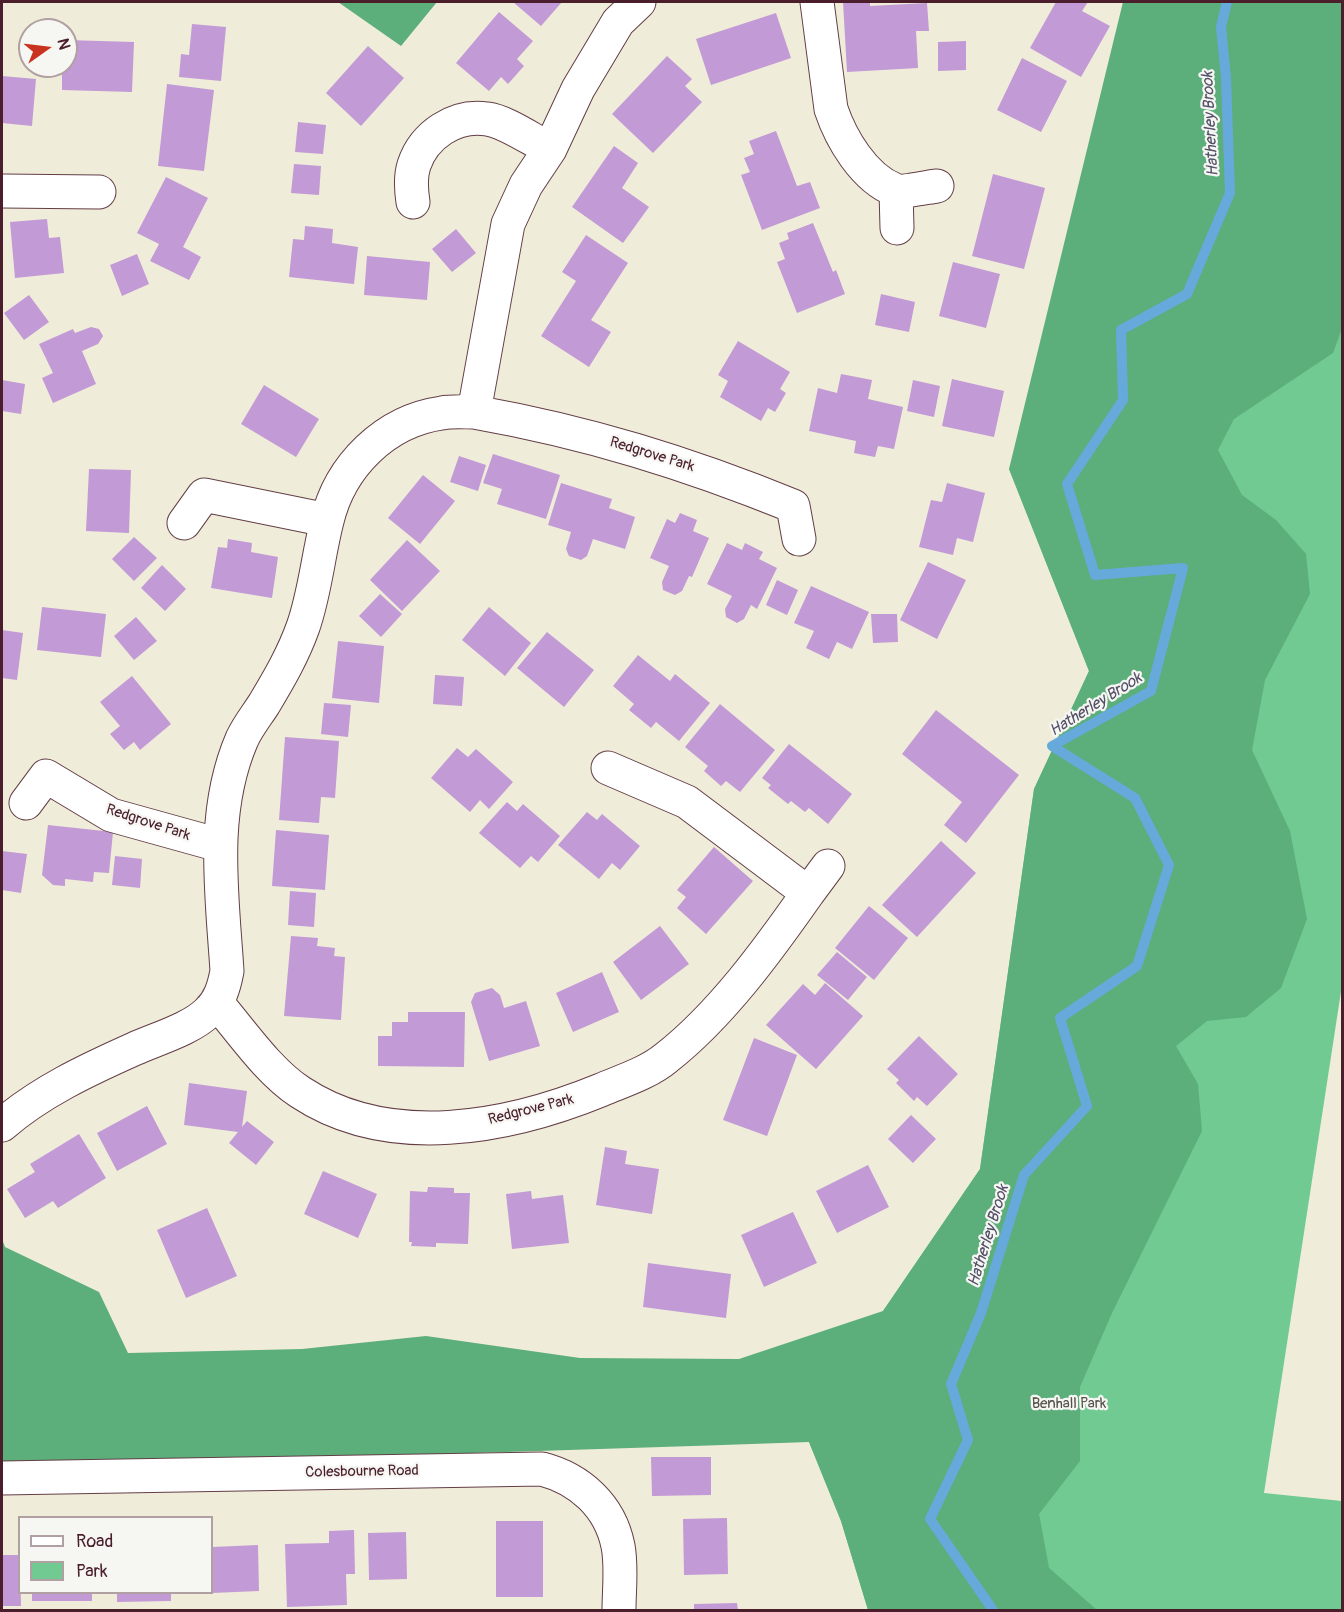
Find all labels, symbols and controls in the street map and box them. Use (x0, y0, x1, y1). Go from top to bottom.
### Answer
north arrow (18, 18, 78, 78)
text: N (53, 36, 75, 52)
water label: Hatherley Brook (1199, 71, 1223, 177)
street label: Redgrove Park (607, 434, 697, 476)
water label: Hatherley Brook (1046, 669, 1146, 741)
street label: Redgrove Park (104, 801, 192, 845)
street label: Redgrove Park (486, 1091, 576, 1129)
water label: Hatherley Brook (964, 1183, 1014, 1289)
park label: Benhall Park (1032, 1395, 1106, 1413)
street label: Colesbourne Road (305, 1462, 419, 1482)
legend (18, 1516, 213, 1594)
text: Road (76, 1530, 113, 1553)
text: Park (76, 1560, 108, 1583)

